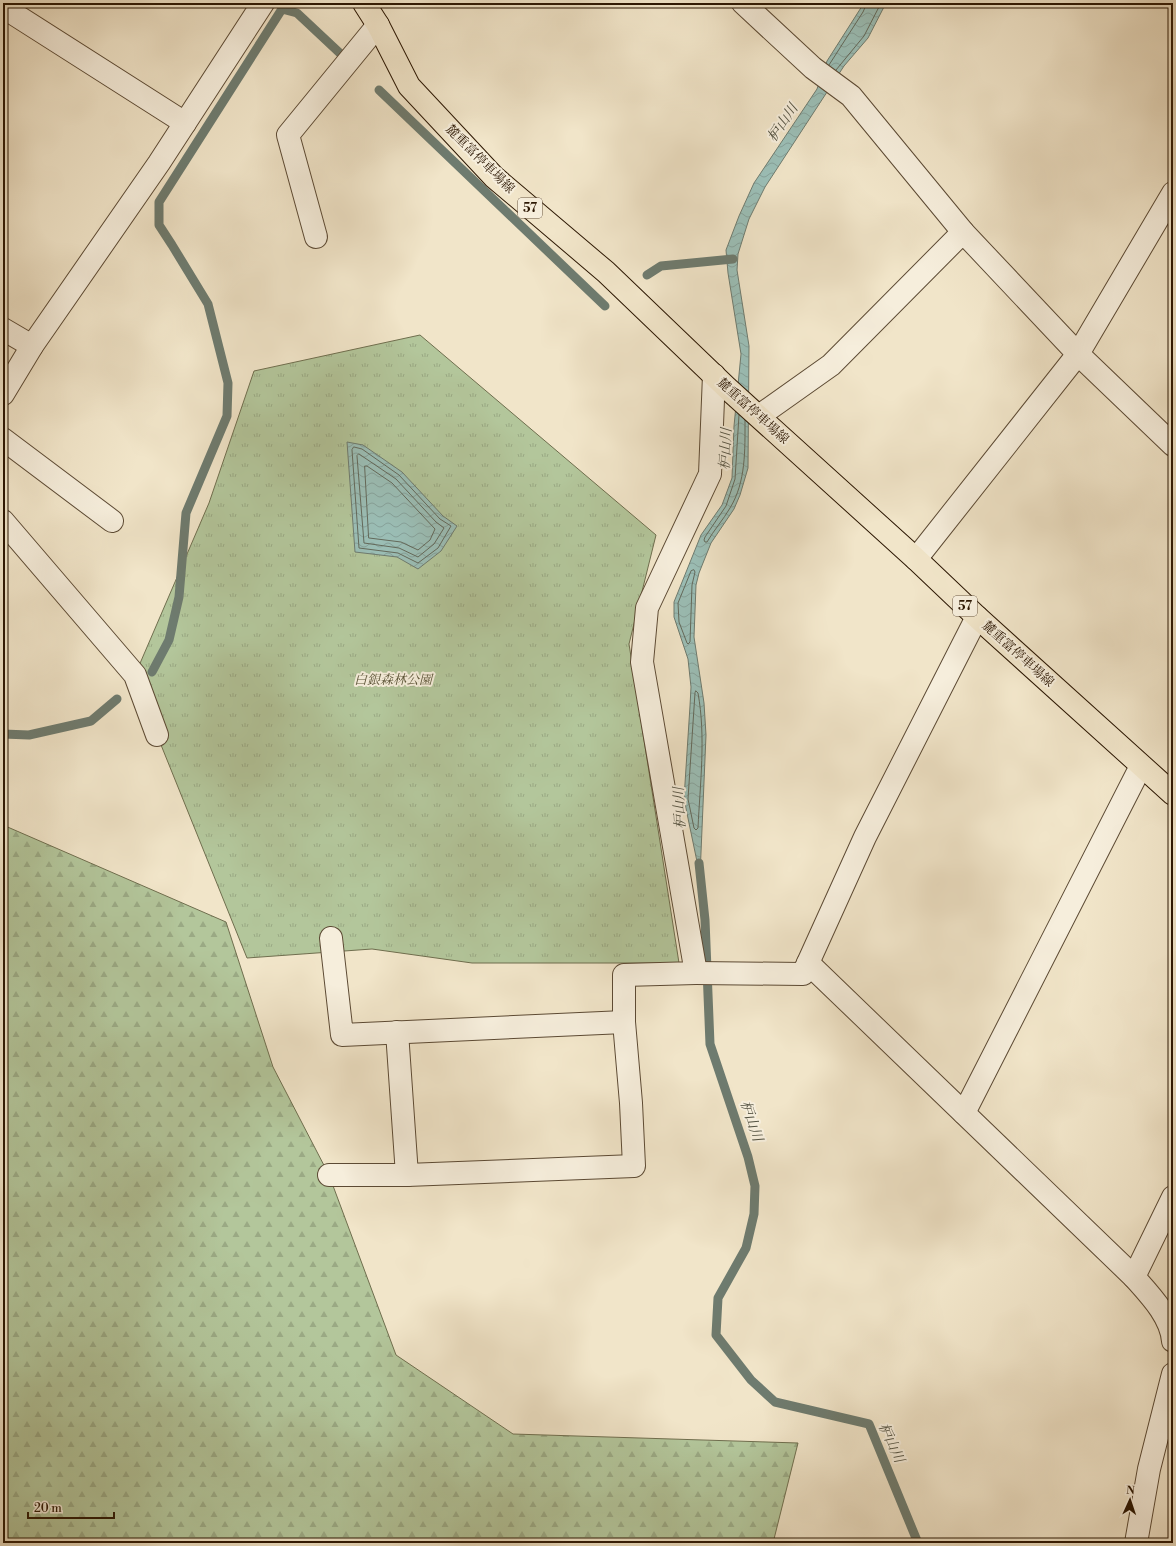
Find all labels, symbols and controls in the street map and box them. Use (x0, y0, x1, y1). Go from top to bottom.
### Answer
water label: 枦山川 (764, 99, 803, 145)
street label: 麓重富停車場線 (442, 121, 518, 197)
road number: 57 (518, 198, 542, 218)
street label: 麓重富停車場線 (714, 375, 792, 447)
water label: 枦山川 (716, 426, 736, 470)
road number: 57 (953, 596, 977, 616)
street label: 麓重富停車場線 (979, 618, 1057, 690)
park label: 白銀森林公園 (354, 672, 434, 688)
water label: 枦山川 (670, 785, 690, 829)
water label: 枦山川 (736, 1098, 767, 1146)
water label: 枦山川 (874, 1420, 909, 1468)
north arrow (1110, 1480, 1150, 1520)
text: N (1126, 1484, 1135, 1498)
scale bar (28, 1494, 114, 1520)
text: 20 m (34, 1501, 62, 1516)

